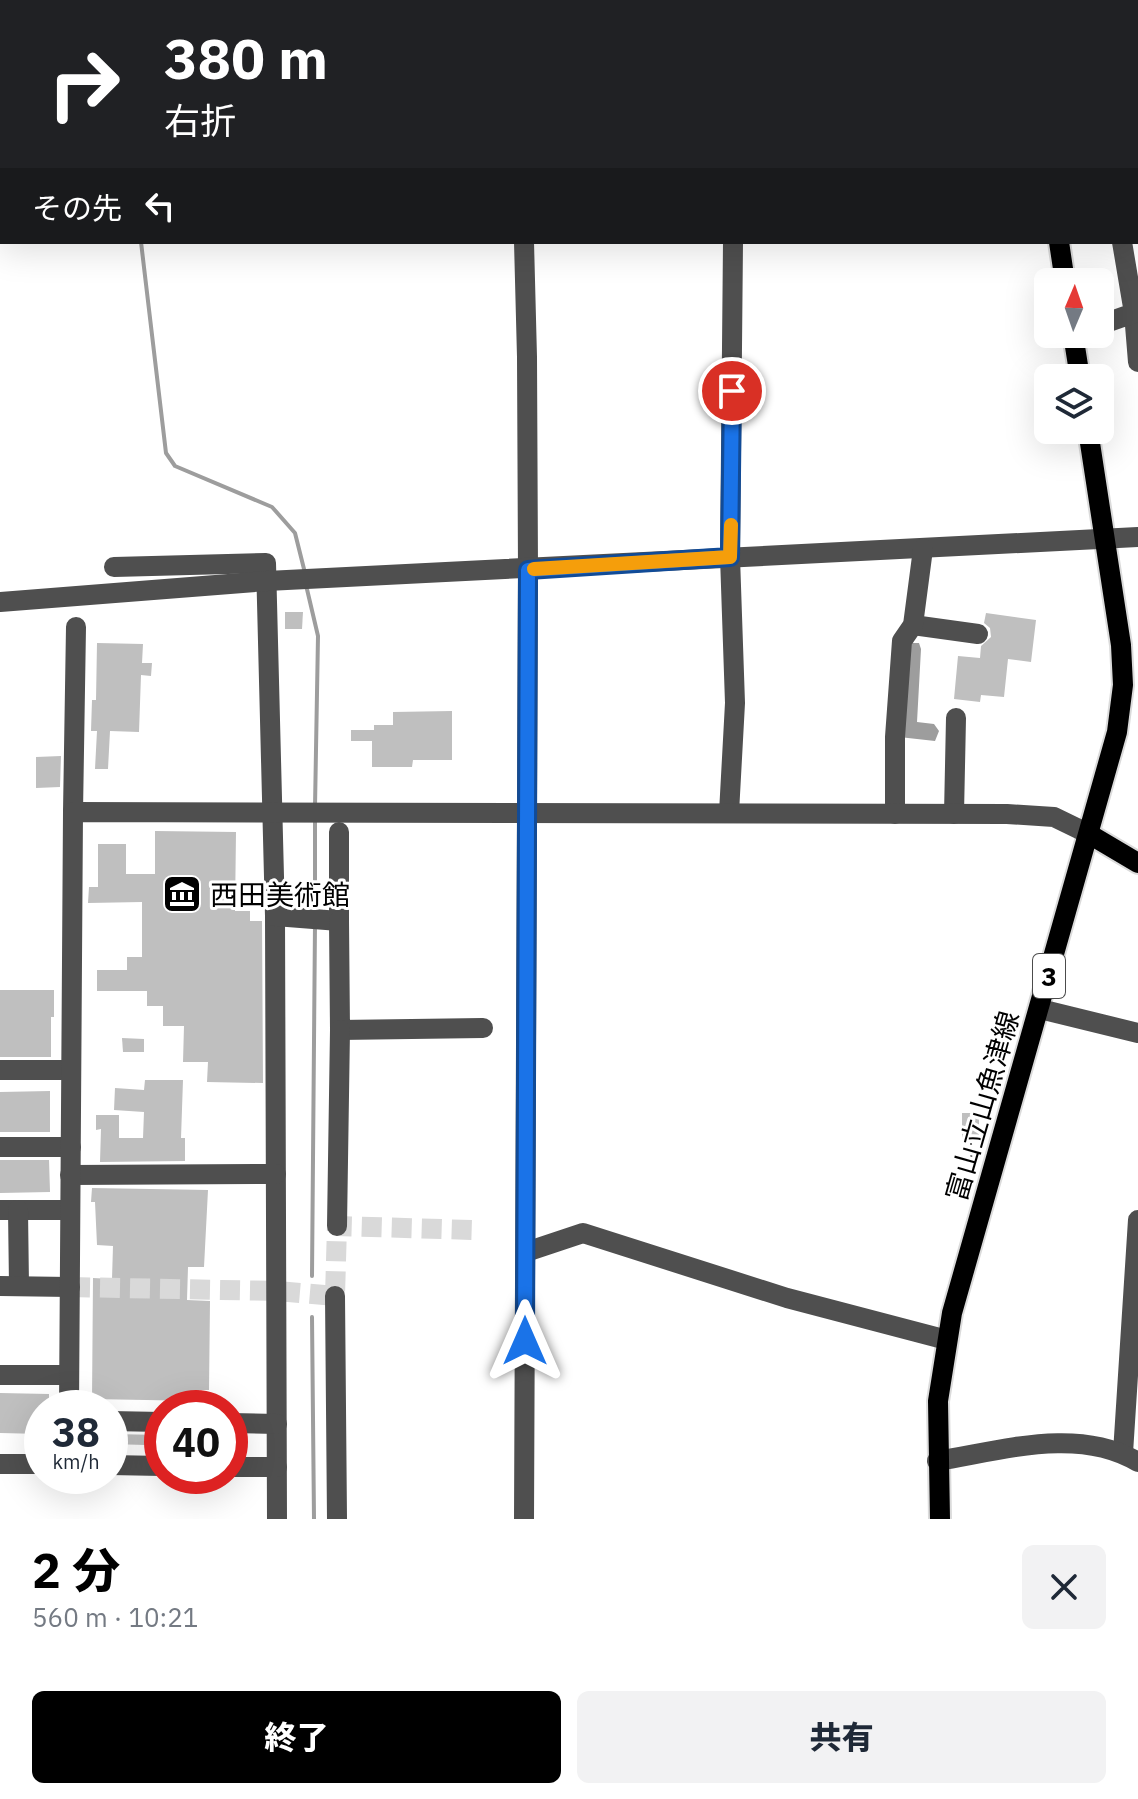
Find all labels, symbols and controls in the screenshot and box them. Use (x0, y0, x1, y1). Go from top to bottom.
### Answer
text: 380 m (164, 22, 328, 94)
icon: right (32, 32, 136, 136)
text: 右折 (164, 97, 236, 144)
icon: left (138, 184, 182, 228)
text: その先 (32, 188, 122, 227)
north arrow (1034, 268, 1114, 348)
map controls (1034, 268, 1114, 444)
pin (698, 357, 766, 425)
button: layers (1034, 364, 1114, 444)
icon: arrive (710, 369, 754, 413)
museum icon: 西田美術館 (161, 873, 203, 915)
place label: 西田美術館 (210, 876, 350, 913)
road number: 3 (1033, 954, 1065, 998)
street label: 富山立山魚津線 (937, 1007, 1027, 1205)
position arrow (483, 1299, 567, 1383)
speed limit sign: 40 (144, 1390, 248, 1494)
text: 38 (52, 1406, 100, 1458)
text: km/h (52, 1448, 100, 1475)
text: 2 分 (32, 1539, 120, 1601)
button: close (1022, 1545, 1106, 1629)
text: 560 m · 10:21 (32, 1600, 198, 1634)
button: 終了 (32, 1691, 561, 1783)
button: 共有 (577, 1691, 1106, 1783)

